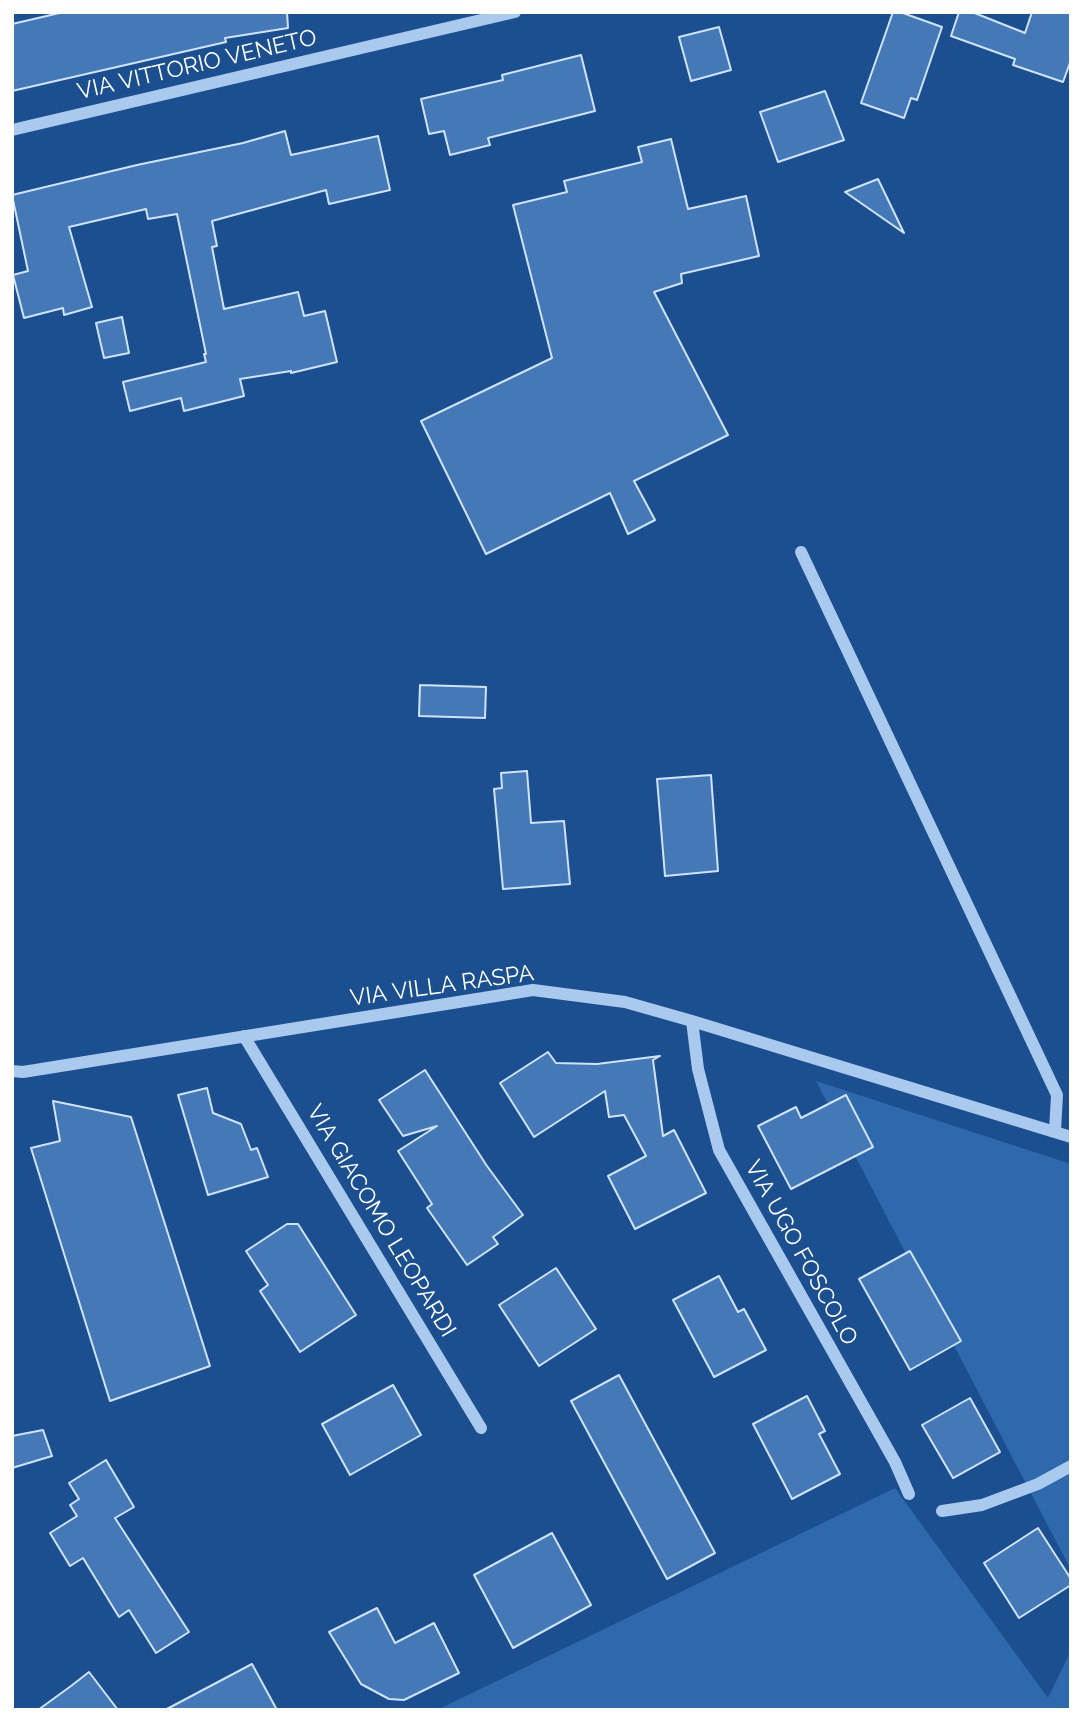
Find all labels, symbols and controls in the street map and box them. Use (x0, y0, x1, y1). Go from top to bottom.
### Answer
street label: VIA VITTORIO VENETO (75, 24, 319, 106)
street label: VIA VILLA RASPA (348, 959, 536, 1013)
street label: VIA GIACOMO LEOPARDI (301, 1100, 461, 1342)
street label: VIA UGO FOSCOLO (739, 1156, 863, 1350)

